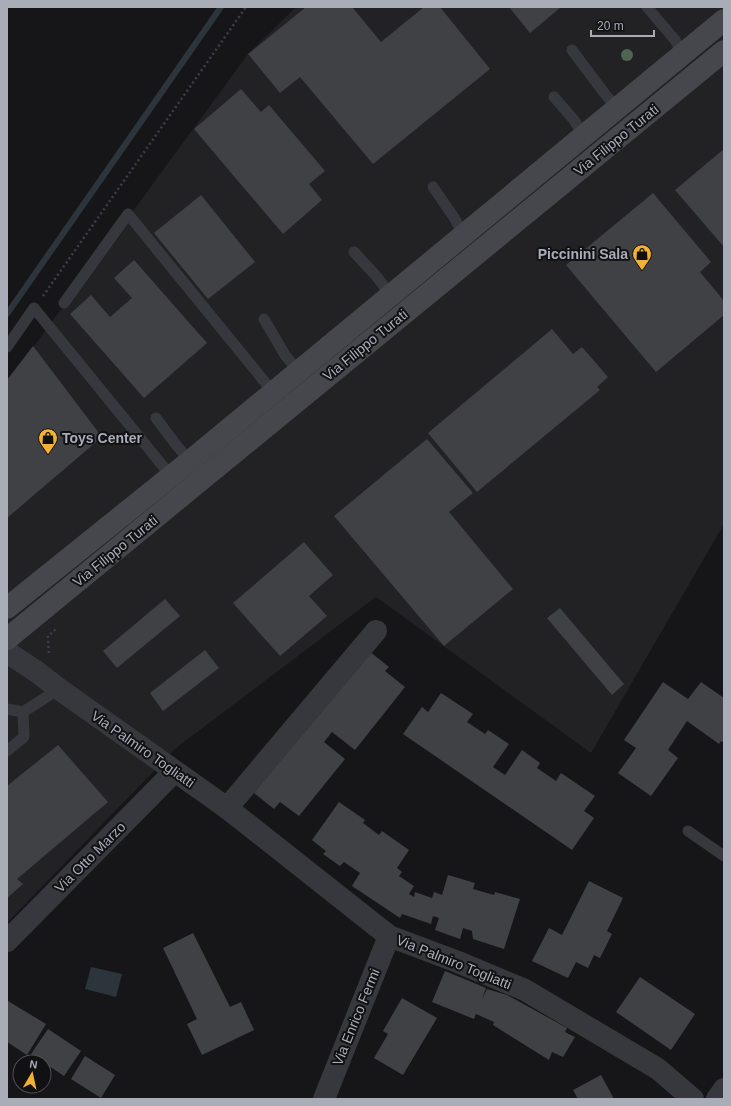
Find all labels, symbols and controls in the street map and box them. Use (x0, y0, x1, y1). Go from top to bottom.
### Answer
scale bar (591, 12, 654, 38)
text: 20 m (597, 19, 624, 33)
street label: Via Filippo Turati (571, 101, 661, 179)
shop icon: Piccinini Sala (631, 243, 653, 271)
place label: Piccinini Sala (538, 246, 628, 262)
street label: Via Filippo Turati (320, 306, 410, 384)
shop icon: Toys Center (37, 427, 59, 455)
place label: Toys Center (62, 430, 142, 446)
street label: Via Filippo Turati (70, 512, 160, 590)
street label: Via Palmiro Togliatti (88, 707, 198, 791)
street label: Via Otto Marzo (51, 818, 129, 896)
street label: Via Palmiro Togliatti (394, 932, 514, 992)
street label: Via Enrico Fermi (329, 966, 383, 1068)
north arrow (12, 1054, 52, 1094)
text: N (29, 1058, 38, 1071)

